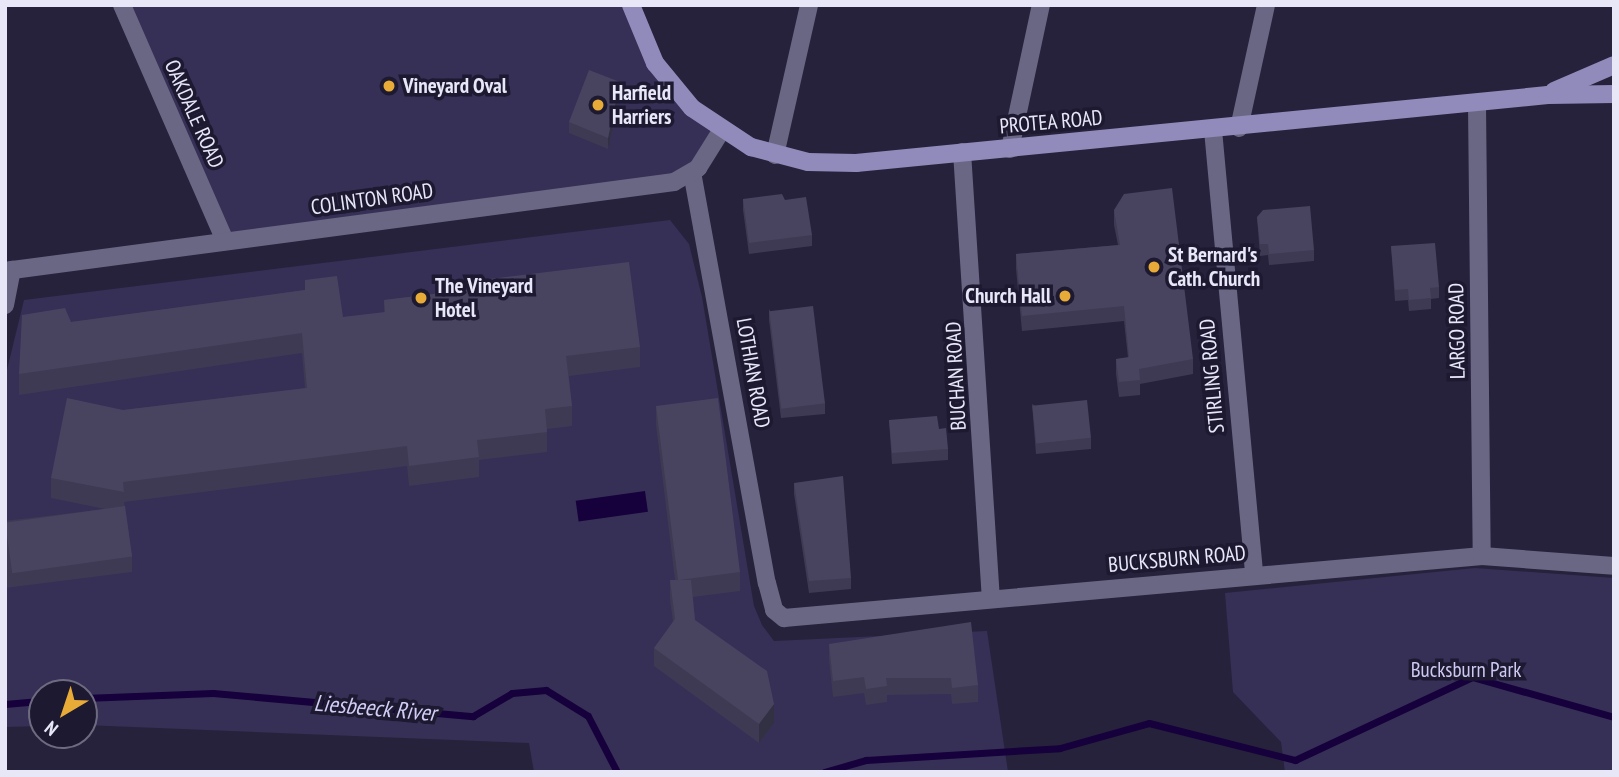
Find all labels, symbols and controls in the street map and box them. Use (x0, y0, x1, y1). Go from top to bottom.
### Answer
street label: OAKDALE ROAD (159, 56, 229, 172)
place label: Vineyard Oval (403, 73, 507, 99)
marker: Vineyard Oval (381, 78, 397, 94)
place label: Harfield Harriers (612, 80, 671, 130)
marker: Harfield Harriers (590, 97, 606, 113)
street label: PROTEA ROAD (998, 105, 1104, 139)
street label: COLINTON ROAD (309, 178, 435, 220)
place label: St Bernard's Cath. Church (1168, 242, 1262, 292)
marker: St Bernard's Cath. Church (1146, 259, 1162, 275)
place label: The Vineyard Hotel (435, 273, 534, 323)
place label: Church Hall (965, 283, 1051, 309)
street label: LARGO ROAD (1444, 283, 1470, 379)
marker: Church Hall (1057, 288, 1073, 304)
marker: The Vineyard Hotel (413, 290, 429, 306)
street label: LOTHIAN ROAD (731, 316, 775, 430)
street label: STIRLING ROAD (1194, 318, 1230, 434)
street label: BUCHAN ROAD (941, 321, 971, 431)
street label: BUCKSBURN ROAD (1107, 540, 1247, 578)
park label: Bucksburn Park (1411, 657, 1521, 683)
north arrow (28, 679, 98, 749)
water label: Liesbeeck River (312, 689, 438, 727)
text: N (40, 716, 63, 741)

